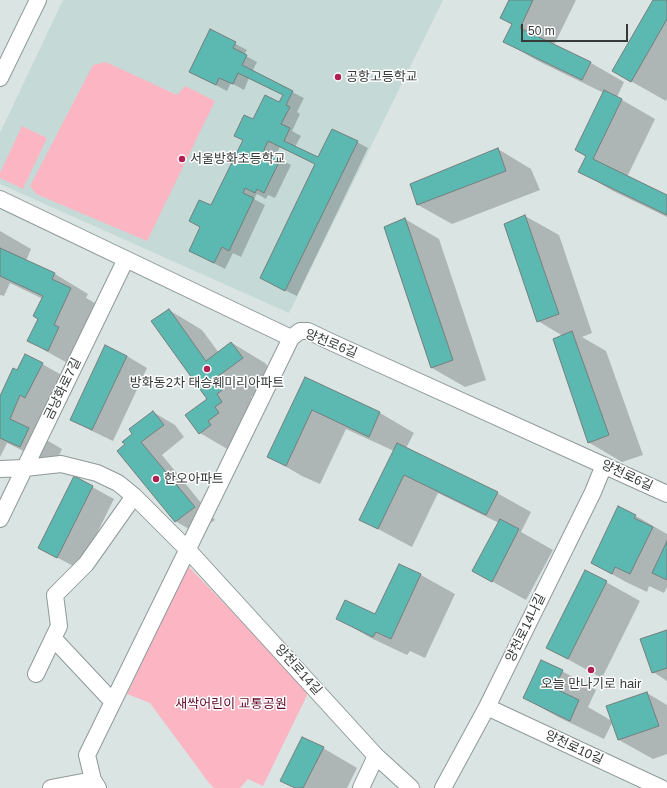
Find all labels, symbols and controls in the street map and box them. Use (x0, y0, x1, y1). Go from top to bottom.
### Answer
scale bar (523, 16, 630, 42)
text: 50 m (528, 24, 555, 38)
place label: 공항고등학교 (346, 69, 418, 85)
marker: 공항고등학교 (333, 72, 343, 82)
place label: 서울방화초등학교 (190, 151, 286, 167)
marker: 서울방화초등학교 (177, 154, 187, 164)
street label: 양천로6길 (303, 326, 359, 362)
street label: 금낭화로7길 (41, 355, 85, 423)
marker: 방화동2차 태승훼미리아파트 (202, 364, 212, 374)
place label: 방화동2차 태승훼미리아파트 (130, 375, 284, 391)
street label: 양천로6길 (599, 457, 655, 495)
place label: 한오아파트 (164, 471, 224, 487)
marker: 한오아파트 (151, 474, 161, 484)
street label: 양천로14나길 (503, 591, 549, 665)
street label: 양천로14길 (271, 642, 325, 698)
marker: 오늘 만나기로 hair (586, 665, 596, 675)
place label: 오늘 만나기로 hair (541, 676, 641, 692)
park label: 새싹어린이 교통공원 (175, 696, 287, 712)
street label: 양천로10길 (542, 728, 606, 768)

